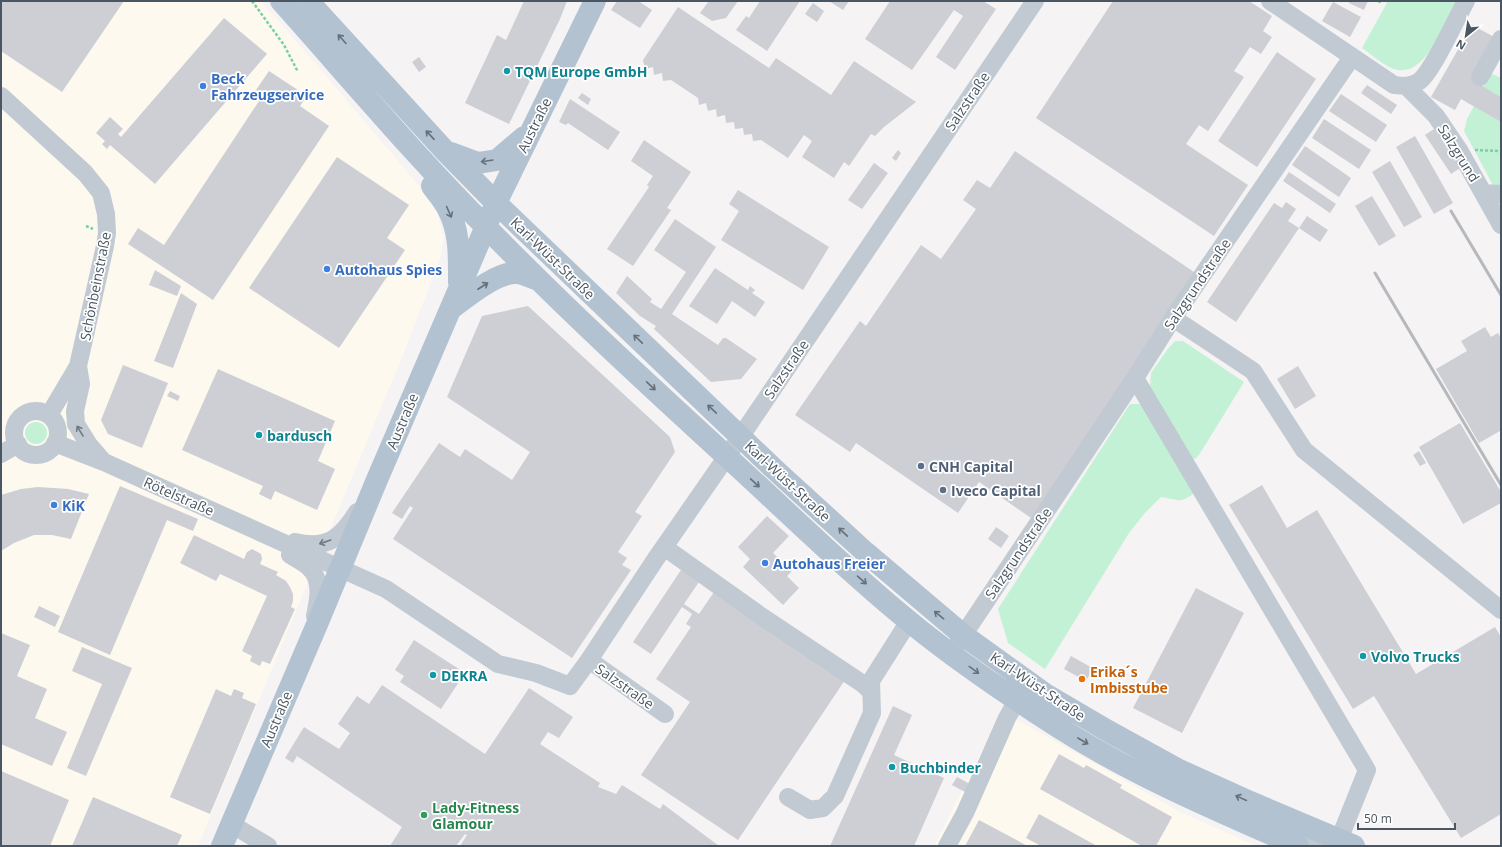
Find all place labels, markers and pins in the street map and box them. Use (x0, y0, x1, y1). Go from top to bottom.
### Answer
place label: TQM Europe GmbH (515, 62, 647, 81)
marker: TQM Europe GmbH (502, 66, 512, 76)
place label: Beck Fahrzeugservice (211, 69, 324, 104)
marker: Beck Fahrzeugservice (198, 81, 208, 91)
place label: Autohaus Spies (335, 260, 442, 279)
marker: Autohaus Spies (322, 264, 332, 274)
place label: bardusch (267, 426, 332, 445)
marker: bardusch (254, 430, 264, 440)
place label: CNH Capital (929, 457, 1013, 476)
marker: CNH Capital (916, 461, 926, 471)
place label: Iveco Capital (951, 481, 1041, 500)
marker: Iveco Capital (938, 485, 948, 495)
place label: KiK (62, 496, 86, 515)
marker: KiK (49, 500, 59, 510)
place label: Autohaus Freier (773, 554, 886, 573)
marker: Autohaus Freier (760, 558, 770, 568)
place label: Volvo Trucks (1371, 647, 1460, 666)
marker: Volvo Trucks (1358, 651, 1368, 661)
place label: Erika´s Imbisstube (1090, 662, 1168, 697)
place label: DEKRA (441, 666, 488, 685)
marker: DEKRA (428, 670, 438, 680)
marker: Erika´s Imbisstube (1077, 674, 1087, 684)
place label: Buchbinder (900, 758, 981, 777)
marker: Buchbinder (887, 762, 897, 772)
place label: Lady-Fitness Glamour (432, 798, 519, 833)
marker: Lady-Fitness Glamour (419, 810, 429, 820)

